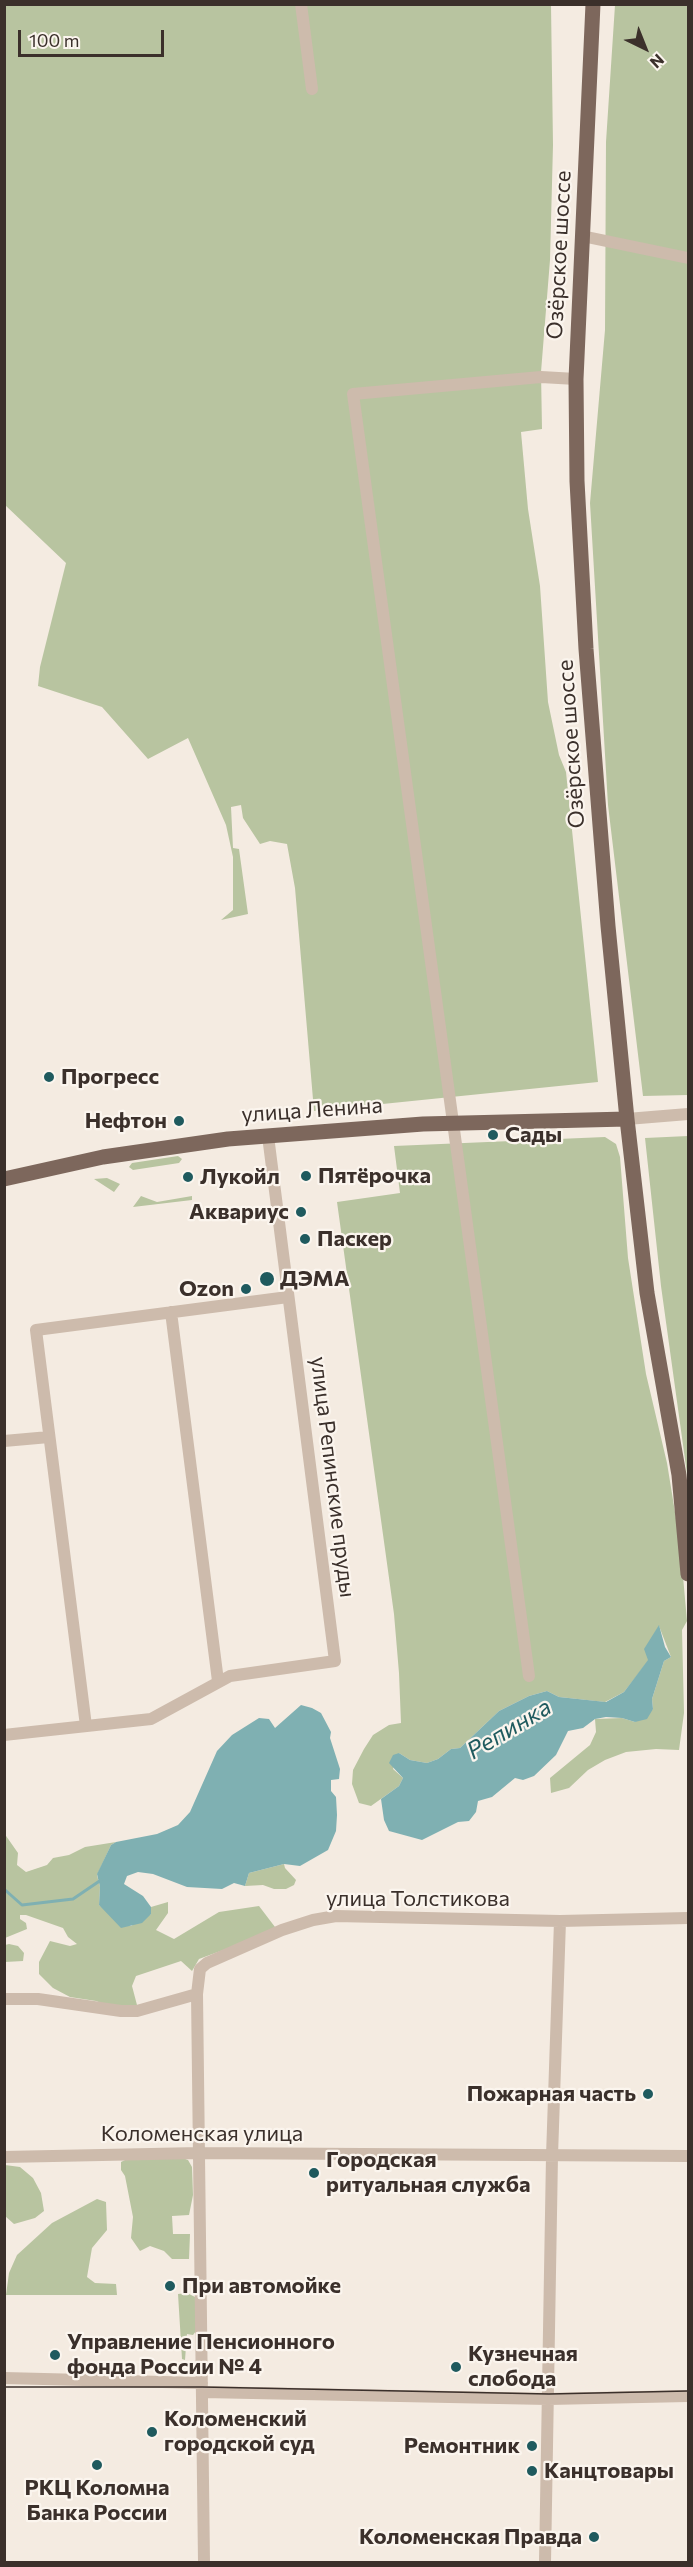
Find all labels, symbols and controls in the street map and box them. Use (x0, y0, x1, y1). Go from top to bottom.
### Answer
scale bar (21, 18, 166, 56)
north arrow (615, 18, 675, 78)
text: 100 m (29, 29, 79, 51)
text: N (647, 50, 668, 73)
street label: Озёрское шоссе (541, 170, 577, 340)
street label: Озёрское шоссе (552, 659, 590, 829)
place label: Прогресс (61, 1064, 159, 1090)
marker: Прогресс (42, 1070, 56, 1084)
street label: улица Ленина (240, 1092, 384, 1128)
place label: Нефтон (85, 1108, 167, 1134)
marker: Нефтон (172, 1114, 186, 1128)
place label: Сады (505, 1122, 562, 1148)
marker: Сады (486, 1128, 500, 1142)
place label: Пятёрочка (318, 1163, 431, 1189)
place label: Лукойл (200, 1164, 280, 1190)
marker: Пятёрочка (299, 1169, 313, 1183)
marker: Лукойл (181, 1170, 195, 1184)
place label: Аквариус (189, 1199, 289, 1225)
marker: Аквариус (294, 1205, 308, 1219)
place label: Паскер (317, 1226, 392, 1252)
marker: Паскер (298, 1232, 312, 1246)
place label: ДЭМА (280, 1266, 350, 1292)
marker: ДЭМА (258, 1270, 276, 1288)
place label: Ozon (179, 1276, 234, 1302)
marker: Ozon (239, 1282, 253, 1296)
street label: улица Репинские пруды (305, 1355, 361, 1599)
water label: Репинка (461, 1693, 557, 1765)
street label: улица Толстикова (326, 1886, 510, 1912)
place label: Пожарная часть (467, 2081, 636, 2107)
marker: Пожарная часть (641, 2087, 655, 2101)
street label: Коломенская улица (101, 2121, 303, 2147)
place label: Городская ритуальная служба (326, 2147, 530, 2198)
marker: Городская ритуальная служба (307, 2166, 321, 2180)
place label: При автомойке (182, 2273, 341, 2299)
marker: При автомойке (163, 2279, 177, 2293)
place label: Управление Пенсионного фонда России № 4 (67, 2329, 335, 2380)
place label: Кузнечная слобода (468, 2341, 578, 2392)
marker: Управление Пенсионного фонда России № 4 (48, 2348, 62, 2362)
marker: Кузнечная слобода (449, 2360, 463, 2374)
place label: Коломенский городской суд (164, 2406, 314, 2458)
marker: Коломенский городской суд (145, 2425, 159, 2439)
place label: Ремонтник (404, 2433, 520, 2459)
marker: Ремонтник (525, 2439, 539, 2453)
marker: РКЦ Коломна Банка России (90, 2458, 104, 2472)
place label: Канцтовары (544, 2458, 674, 2484)
marker: Канцтовары (525, 2464, 539, 2478)
place label: РКЦ Коломна Банка России (24, 2475, 170, 2526)
place label: Коломенская Правда (359, 2524, 582, 2550)
marker: Коломенская Правда (587, 2530, 601, 2544)

